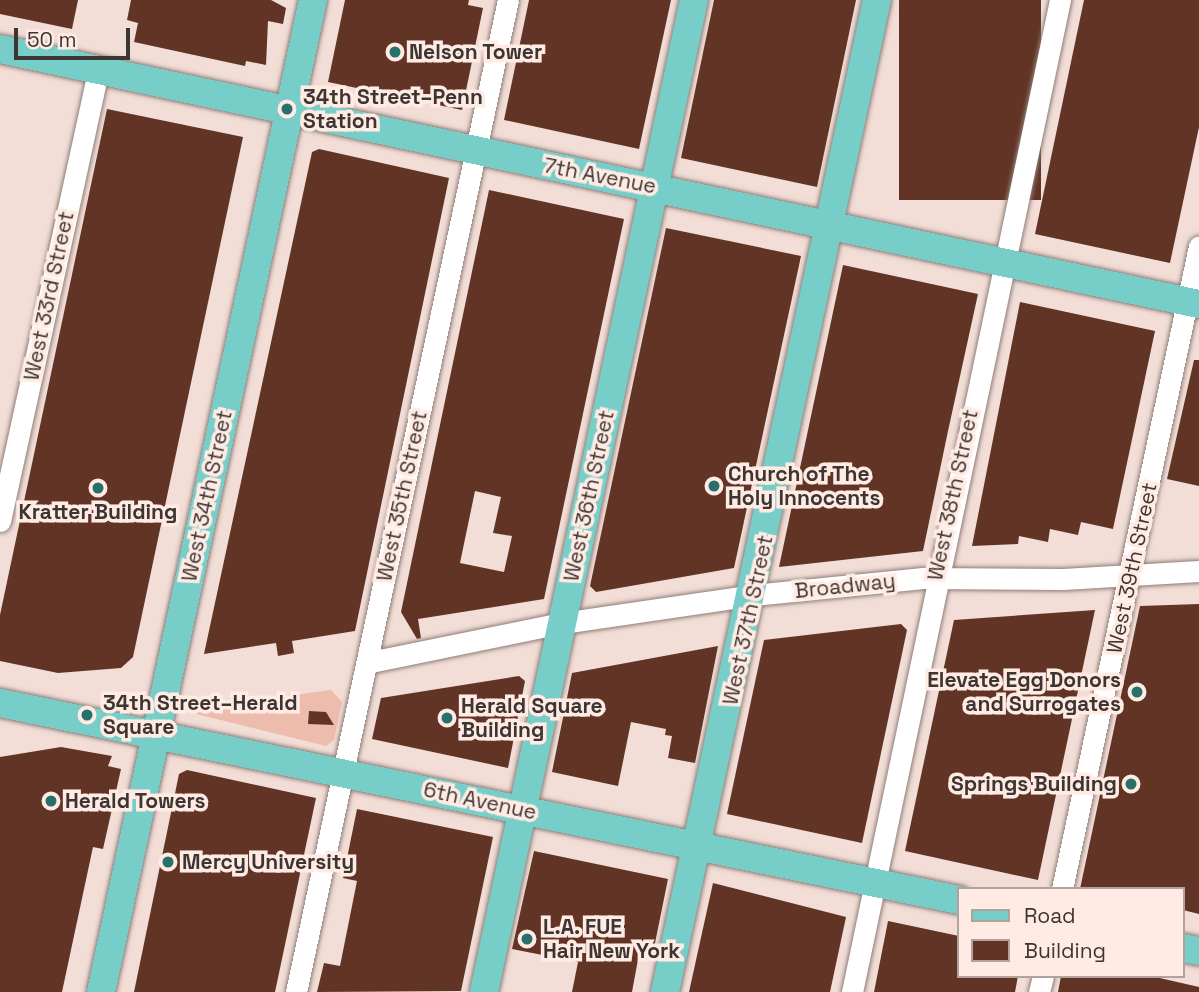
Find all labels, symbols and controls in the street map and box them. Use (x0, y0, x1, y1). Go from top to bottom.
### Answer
scale bar (18, 14, 133, 58)
text: 50 m (27, 26, 77, 53)
place label: Nelson Tower (409, 39, 543, 65)
marker: Nelson Tower (387, 44, 403, 60)
place label: 34th Street–Penn Station (303, 84, 483, 134)
marker: 34th Street–Penn Station (277, 99, 297, 119)
street label: 7th Avenue (542, 153, 658, 199)
street label: West 33rd Street (19, 209, 79, 383)
street label: West 38th Street (923, 407, 983, 583)
street label: West 34th Street (177, 408, 237, 584)
street label: West 35th Street (372, 408, 432, 584)
street label: West 36th Street (559, 408, 619, 584)
place label: Church of The Holy Innocents (728, 461, 880, 511)
marker: Church of The Holy Innocents (706, 478, 722, 494)
marker: Kratter Building (90, 480, 106, 496)
street label: West 39th Street (1102, 480, 1162, 656)
place label: Kratter Building (19, 499, 177, 525)
street label: West 37th Street (718, 533, 778, 707)
street label: Broadway (793, 568, 897, 604)
place label: Elevate Egg Donors and Surrogates (927, 667, 1121, 717)
marker: Elevate Egg Donors and Surrogates (1127, 682, 1147, 702)
place label: 34th Street–Herald Square (103, 690, 298, 740)
place label: Herald Square Building (461, 693, 603, 743)
marker: 34th Street–Herald Square (77, 705, 97, 725)
marker: Herald Square Building (439, 710, 455, 726)
place label: Springs Building (951, 771, 1117, 797)
marker: Springs Building (1123, 776, 1139, 792)
street label: 6th Avenue (421, 777, 539, 825)
place label: Herald Towers (65, 788, 206, 814)
marker: Herald Towers (43, 793, 59, 809)
place label: Mercy University (182, 849, 354, 875)
marker: Mercy University (160, 854, 176, 870)
legend (958, 887, 1185, 978)
text: Road (1024, 902, 1076, 929)
place label: L.A. FUE Hair New York (543, 914, 680, 964)
marker: L.A. FUE Hair New York (517, 929, 537, 949)
text: Building (1024, 937, 1106, 964)

